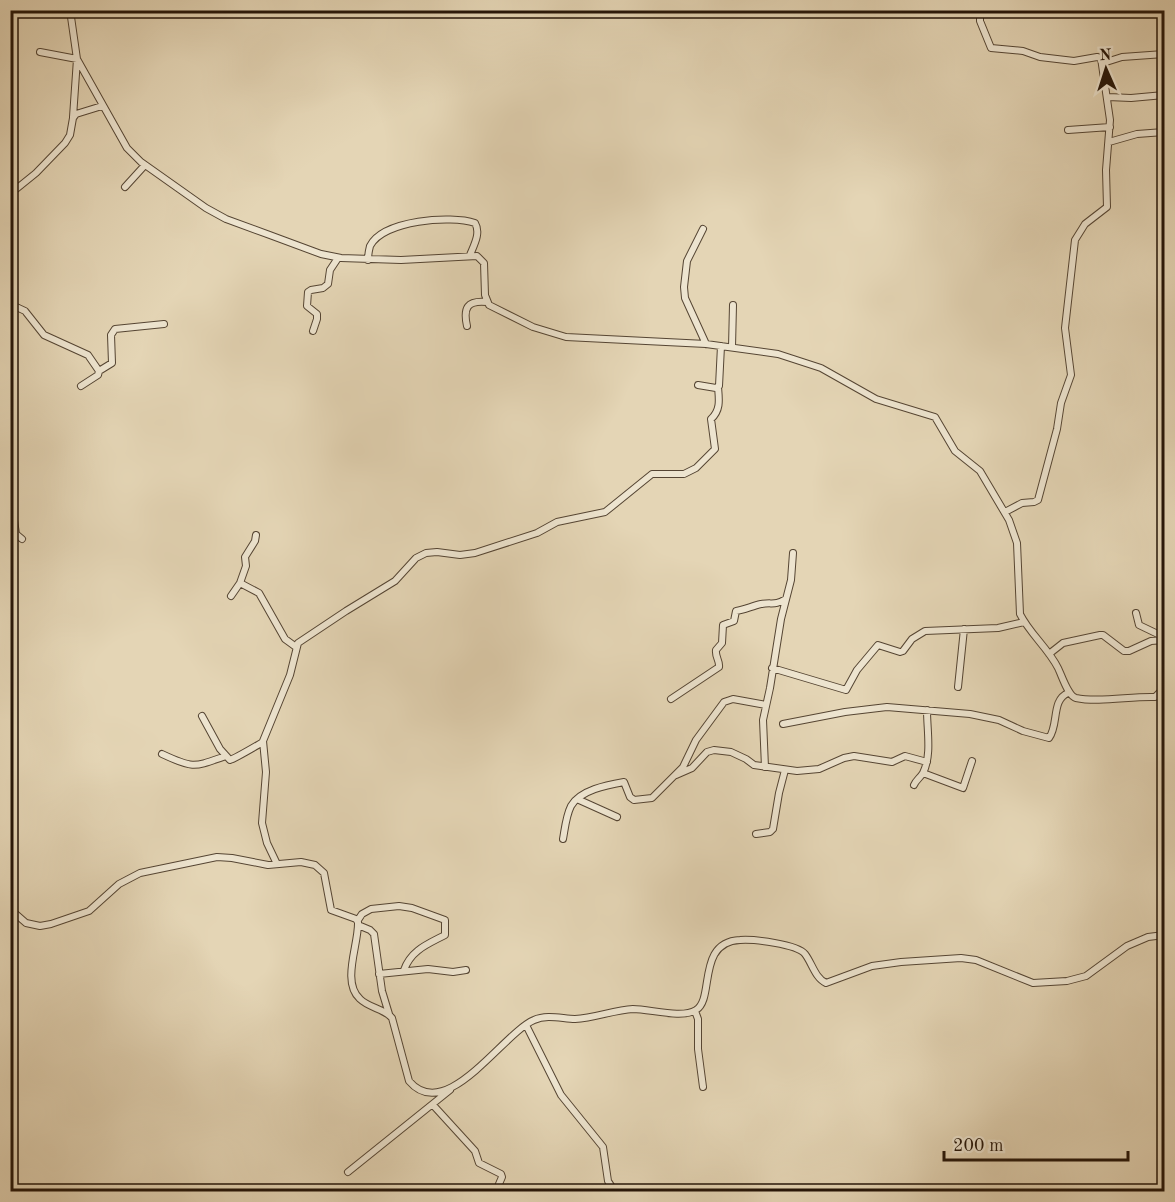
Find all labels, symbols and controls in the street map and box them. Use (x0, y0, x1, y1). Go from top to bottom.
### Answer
north arrow (1076, 39, 1136, 99)
text: N (1099, 48, 1113, 64)
scale bar (944, 1124, 1128, 1162)
text: 200 m (953, 1137, 1004, 1155)

